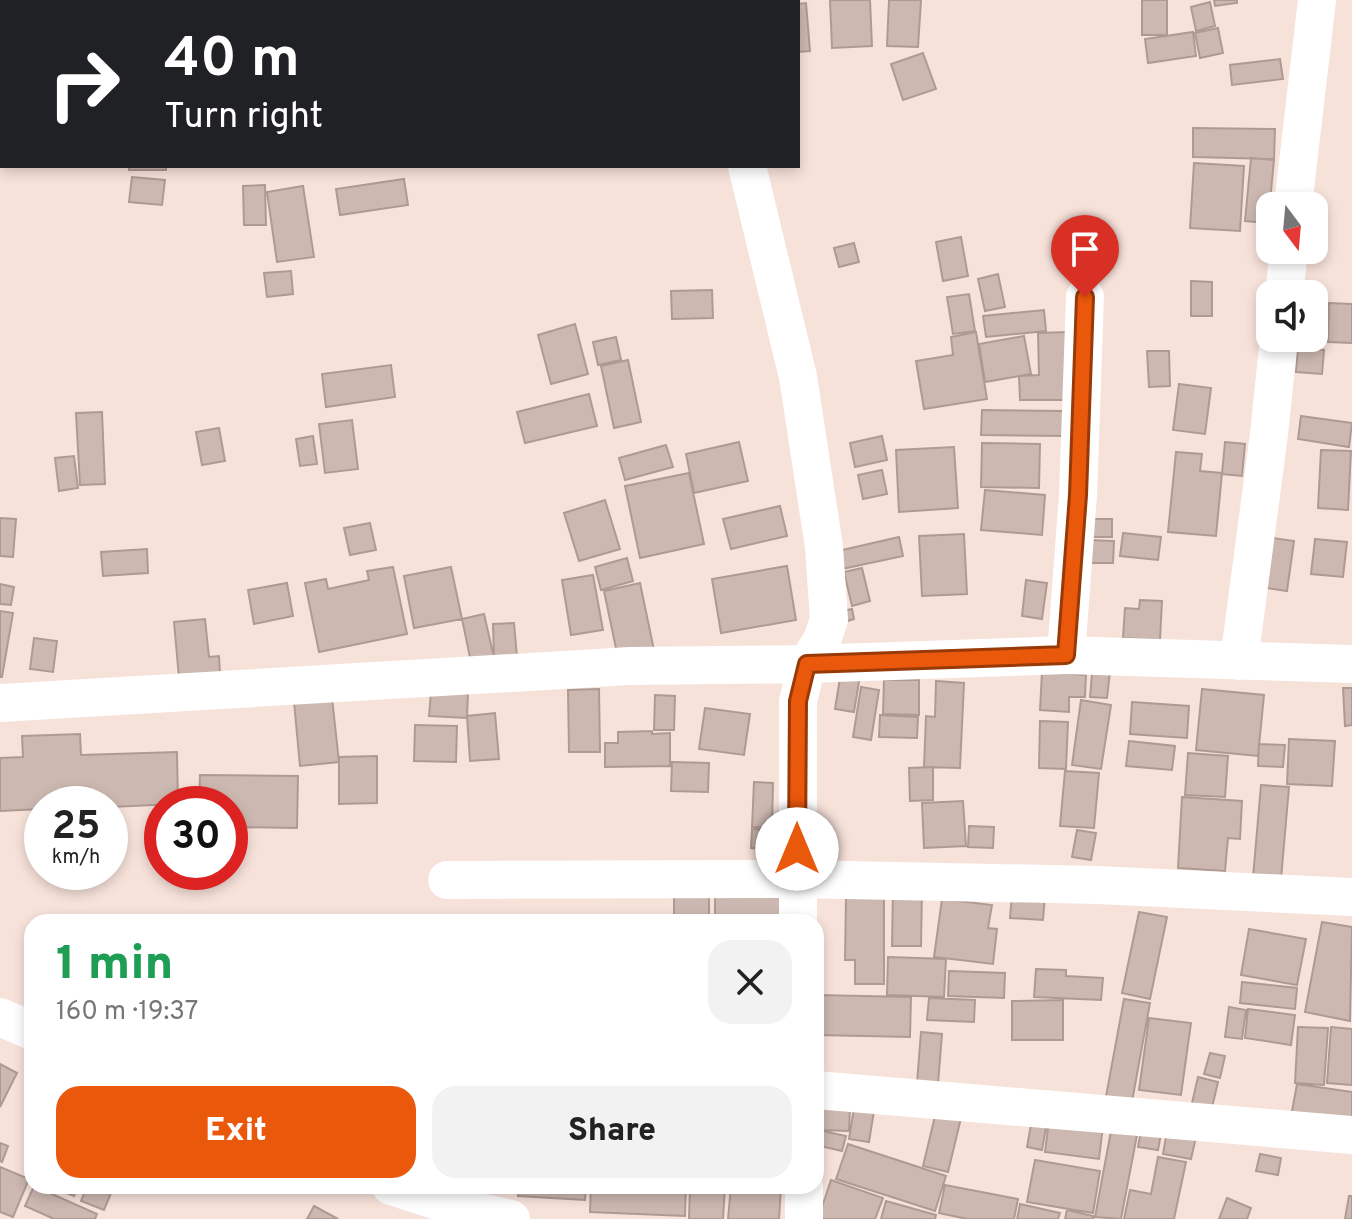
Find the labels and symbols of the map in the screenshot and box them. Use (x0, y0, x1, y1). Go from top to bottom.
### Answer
north arrow (1256, 192, 1328, 264)
pin (1051, 215, 1119, 297)
speed limit sign: 30 (144, 786, 248, 890)
position arrow (755, 807, 839, 891)

